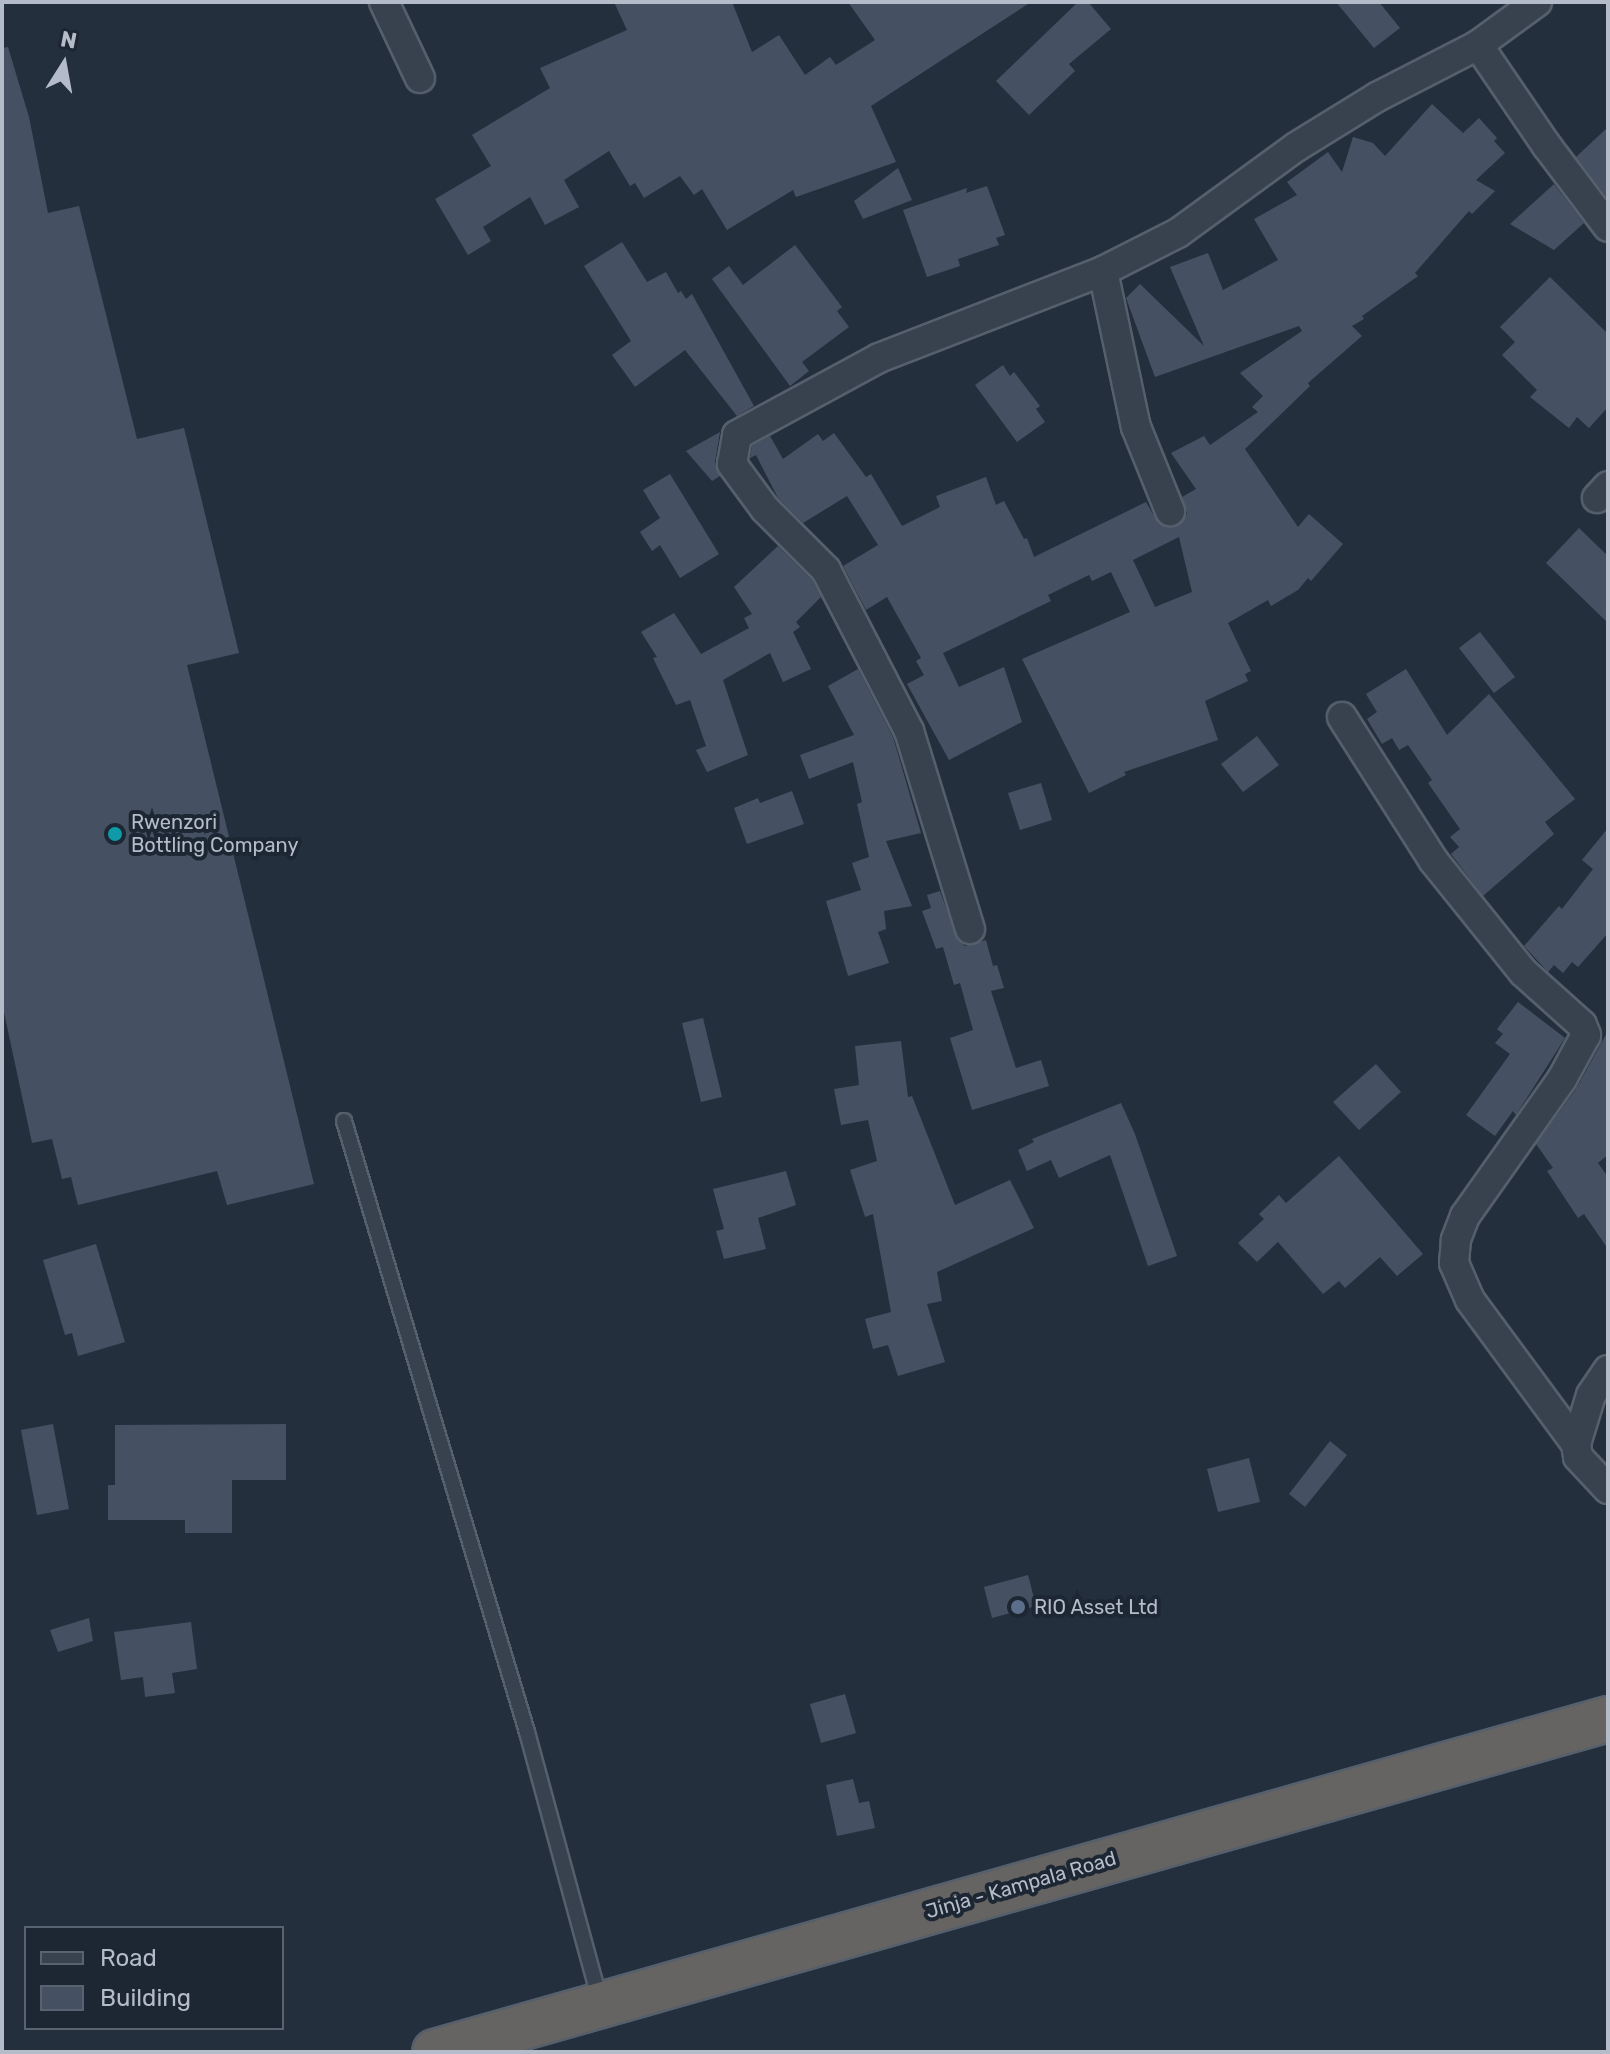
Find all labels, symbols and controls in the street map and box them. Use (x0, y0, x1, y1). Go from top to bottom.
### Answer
north arrow (24, 24, 104, 104)
text: N (58, 25, 79, 55)
place label: Rwenzori Bottling Company (131, 810, 298, 857)
marker: Rwenzori Bottling Company (106, 825, 124, 843)
place label: RIO Asset Ltd (1034, 1595, 1159, 1619)
marker: RIO Asset Ltd (1009, 1598, 1027, 1616)
street label: Jinja - Kampala Road (923, 1846, 1119, 1924)
legend (24, 1926, 284, 2030)
text: Road (100, 1944, 157, 1972)
text: Building (100, 1984, 191, 2012)

